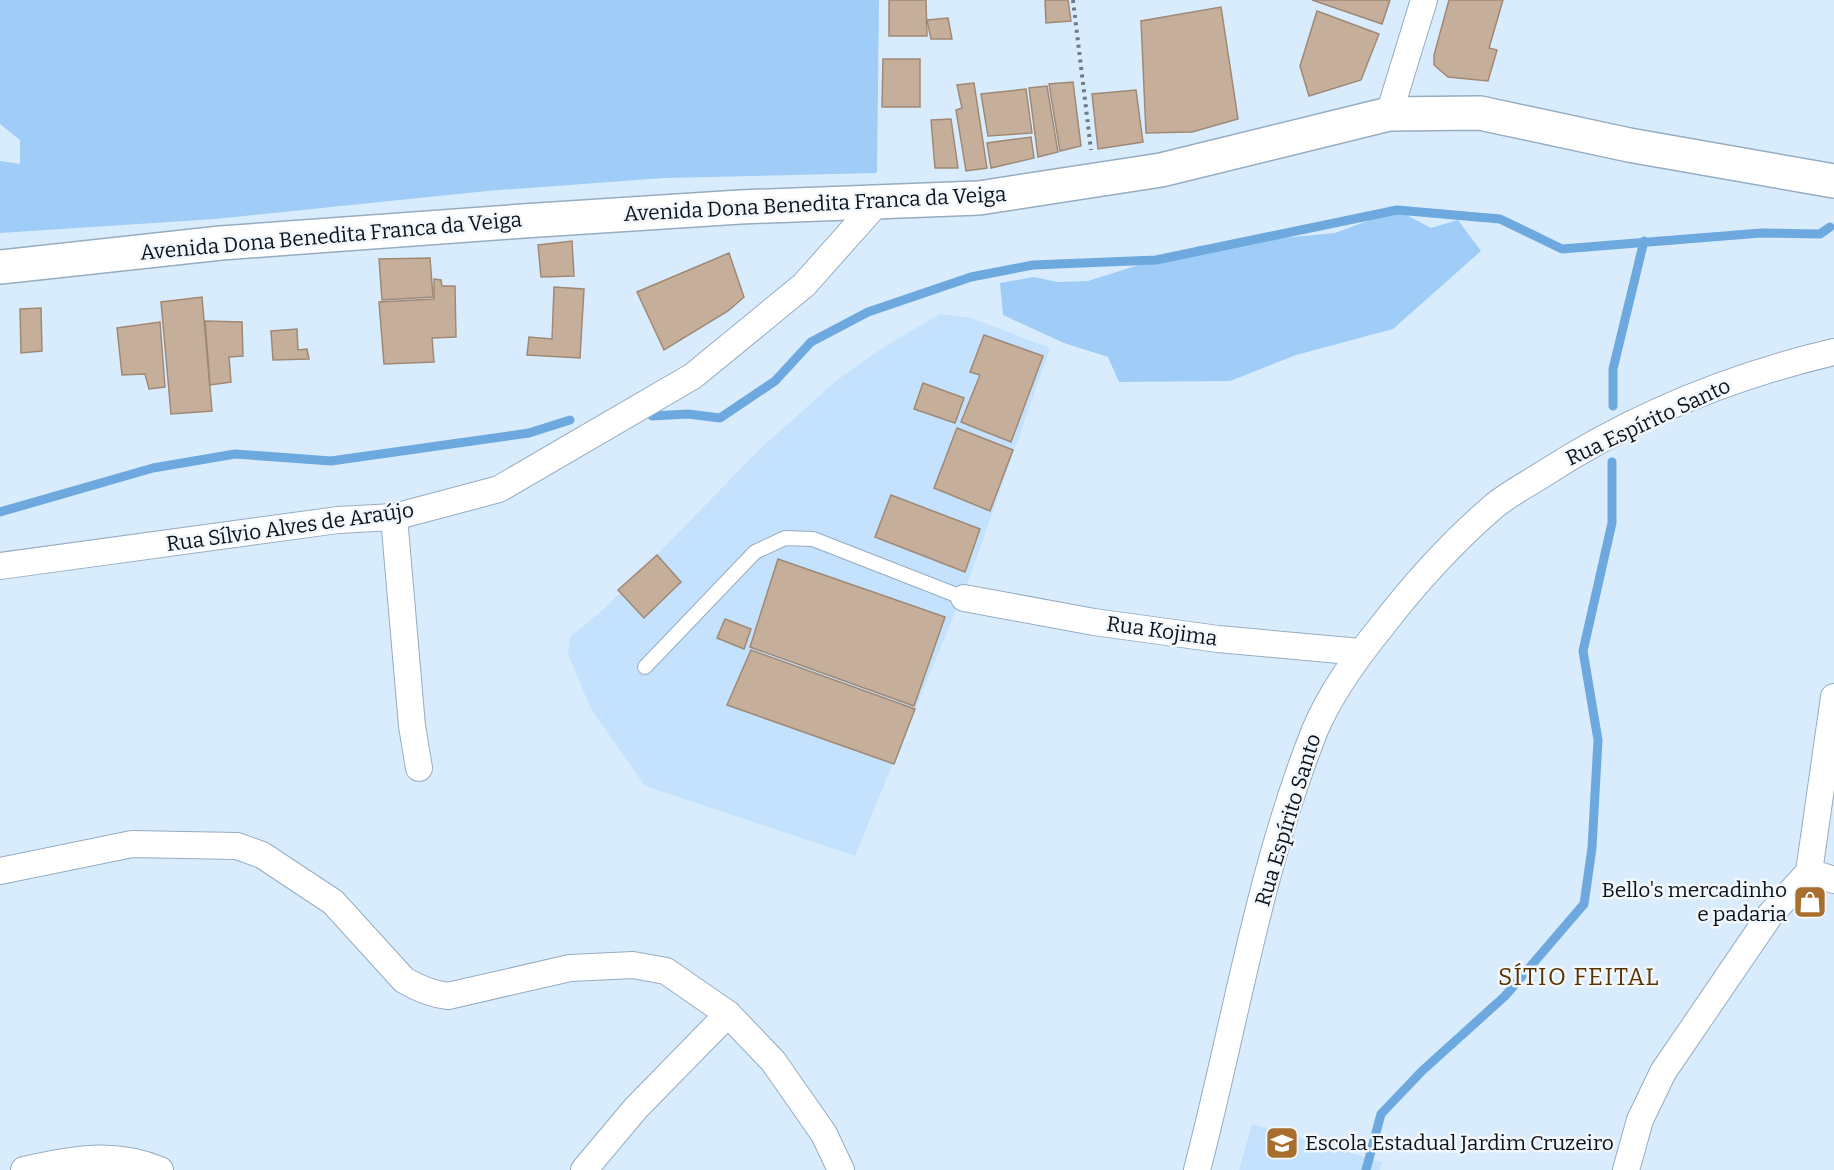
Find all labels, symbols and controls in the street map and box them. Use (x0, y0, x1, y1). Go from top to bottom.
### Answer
street label: Avenida Dona Benedita Franca da Veiga (623, 181, 1008, 227)
street label: Avenida Dona Benedita Franca da Veiga (139, 206, 524, 266)
street label: Rua Espírito Santo (1561, 372, 1735, 472)
street label: Rua Sílvio Alves de Araújo (164, 497, 416, 557)
street label: Rua Kojima (1105, 610, 1220, 652)
street label: Rua Espírito Santo (1249, 731, 1327, 909)
place label: Bello's mercadinho e padaria (1601, 877, 1788, 927)
shop icon: Bello's mercadinho e padaria (1792, 884, 1828, 920)
district label: SÍTIO FEITAL (1498, 962, 1660, 991)
school or university icon: Escola Estadual Jardim Cruzeiro (1264, 1125, 1300, 1161)
place label: Escola Estadual Jardim Cruzeiro (1305, 1130, 1614, 1156)

